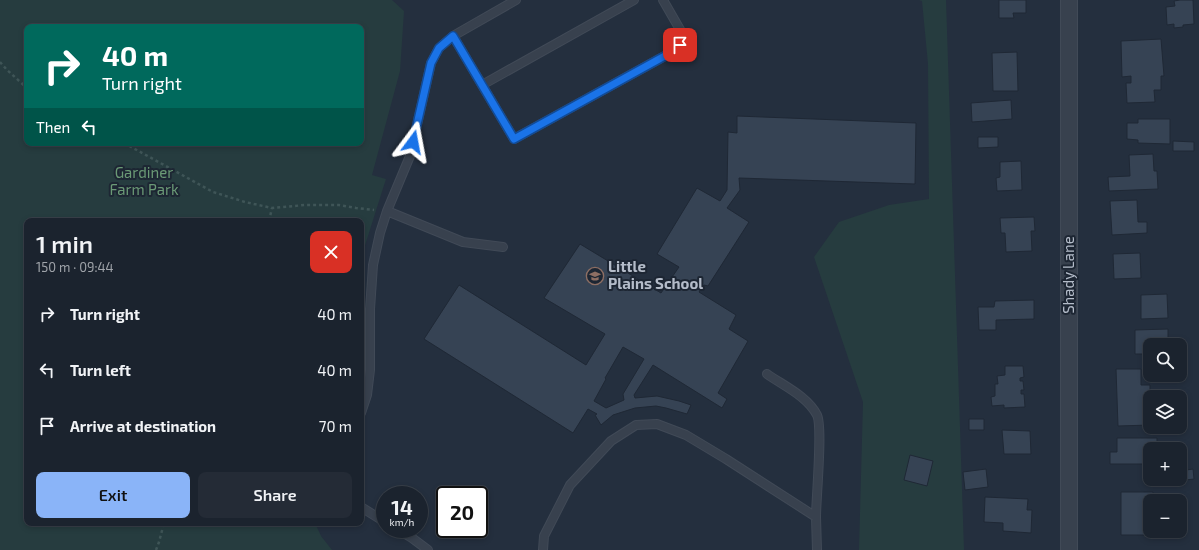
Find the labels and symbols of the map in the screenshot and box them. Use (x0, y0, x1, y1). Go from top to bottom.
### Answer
pin (663, 28, 697, 62)
position arrow (392, 121, 434, 163)
park label: Gardiner Farm Park (109, 163, 179, 198)
street label: Shady Lane (1059, 236, 1077, 314)
place label: Little Plains School (608, 257, 703, 292)
school or university icon: Little Plains School (585, 266, 605, 286)
speed limit sign: 20 (436, 486, 488, 538)

